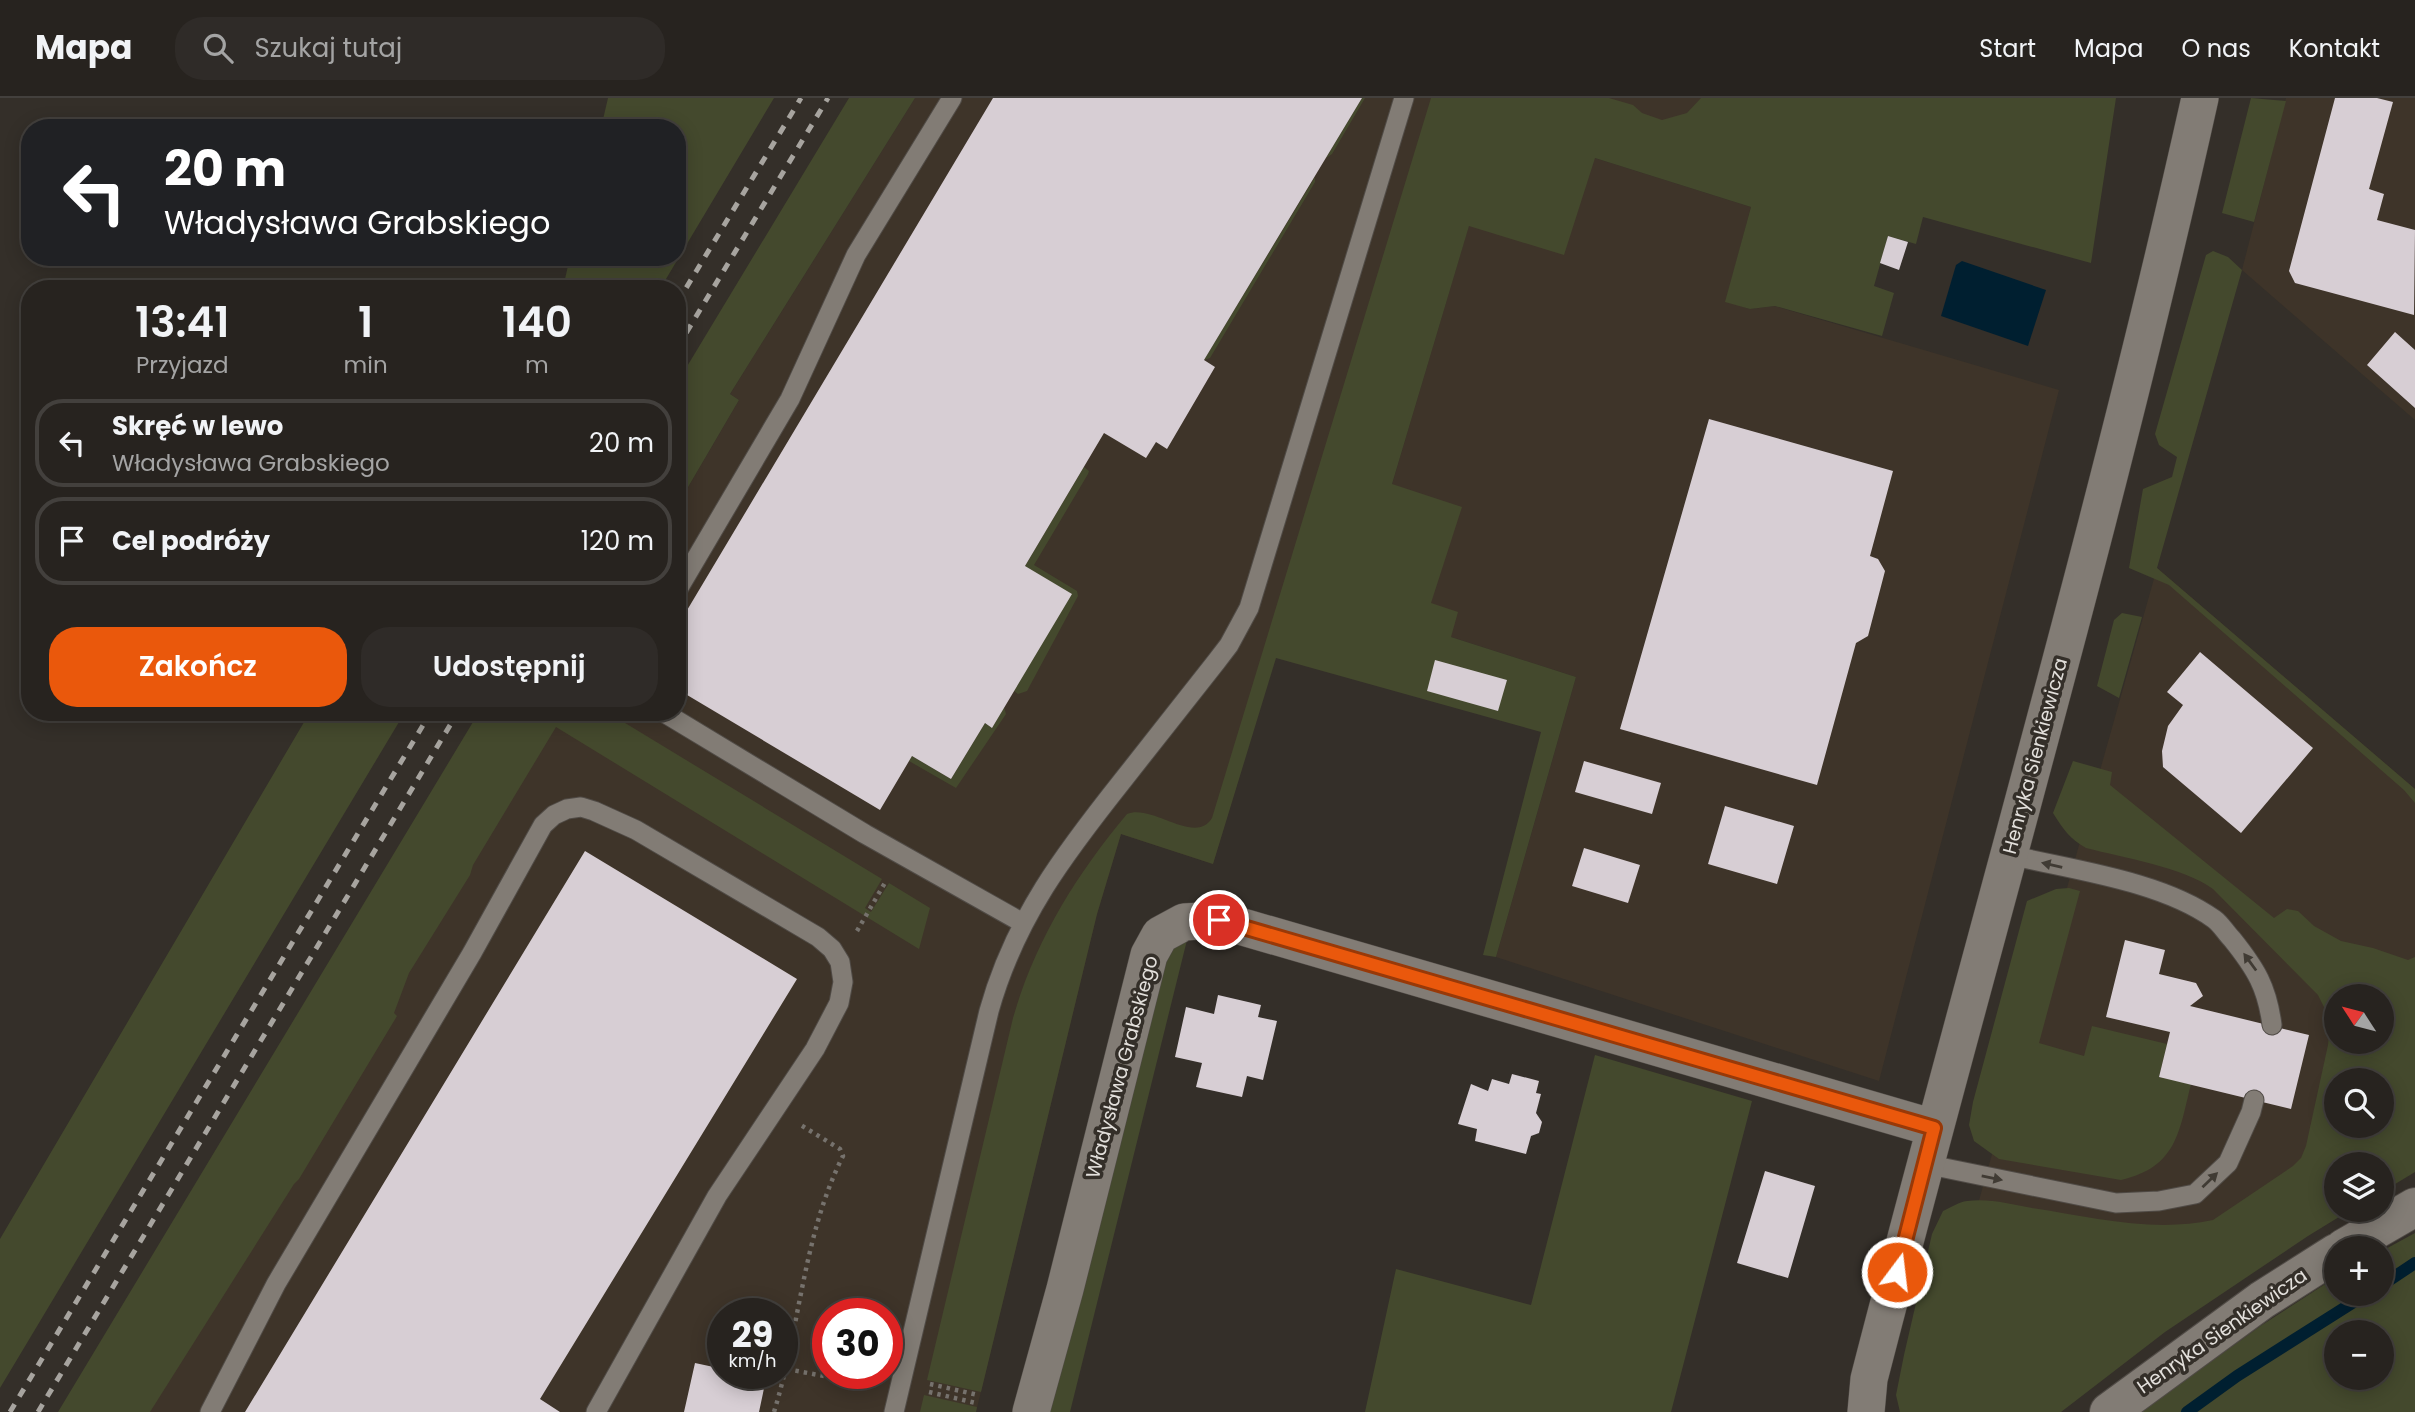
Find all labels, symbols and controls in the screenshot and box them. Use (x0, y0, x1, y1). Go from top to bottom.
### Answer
search box (175, 17, 665, 80)
text: Mapa (35, 24, 133, 71)
icon: search (199, 29, 237, 67)
text: Szukaj tutaj (255, 30, 402, 66)
text: Start (1979, 32, 2036, 65)
text: Mapa (2074, 32, 2143, 65)
text: O nas (2181, 32, 2251, 65)
text: Kontakt (2289, 32, 2380, 65)
text: 20 m (164, 135, 286, 203)
icon: left (49, 147, 140, 238)
text: Władysława Grabskiego (164, 200, 550, 245)
text: 13:41 (135, 293, 229, 352)
text: 1 (358, 293, 373, 352)
text: 140 (502, 293, 572, 352)
text: Przyjazd (136, 349, 229, 381)
text: min (344, 349, 388, 381)
text: m (525, 349, 549, 381)
text: Skręć w lewo (112, 408, 283, 444)
icon: left (53, 424, 91, 462)
text: 20 m (589, 425, 654, 461)
text: Władysława Grabskiego (112, 447, 390, 479)
icon: arrive (53, 522, 91, 560)
text: Cel podróży (112, 523, 270, 559)
text: 120 m (581, 523, 654, 559)
button: Zakończ (49, 627, 347, 707)
button: Udostępnij (361, 627, 658, 707)
street label: Henryka Sienkiewicza (1996, 655, 2074, 857)
one-way arrow (2041, 859, 2063, 870)
pin (1189, 890, 1249, 950)
icon: arrive (1200, 901, 1238, 939)
street label: Władysława Grabskiego (1079, 953, 1165, 1181)
one-way arrow (2243, 953, 2257, 971)
north arrow (2324, 984, 2394, 1054)
map controls (2324, 984, 2394, 1390)
button: search (2324, 1068, 2394, 1138)
button: layers (2324, 1152, 2394, 1222)
one-way arrow (1981, 1172, 2003, 1183)
one-way arrow (2201, 1173, 2218, 1189)
position arrow (1860, 1235, 1934, 1309)
button: + (2324, 1236, 2394, 1306)
street label: Henryka Sienkiewicza (2132, 1262, 2312, 1400)
speed limit sign: 30 (812, 1298, 903, 1389)
text: 29 (732, 1310, 773, 1359)
button: − (2324, 1320, 2394, 1390)
text: km/h (729, 1348, 776, 1373)

